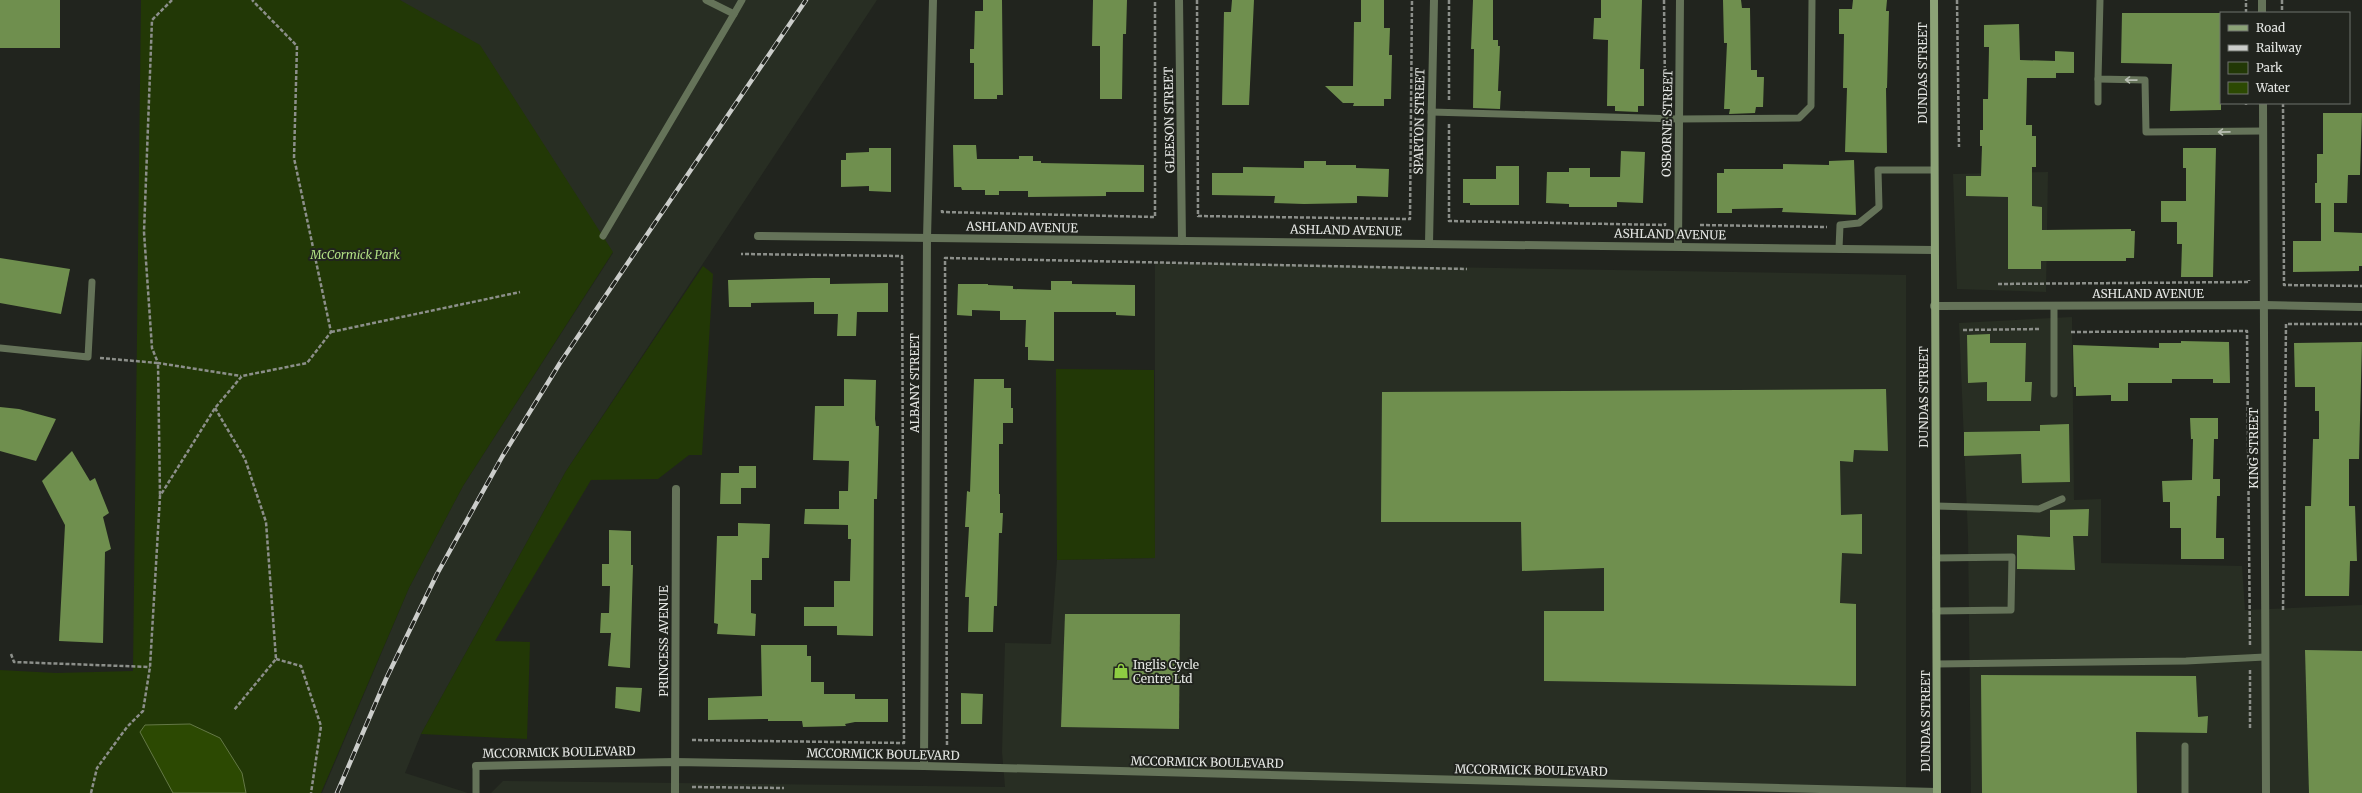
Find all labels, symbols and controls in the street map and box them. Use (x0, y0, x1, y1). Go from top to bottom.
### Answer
legend (2220, 12, 2350, 104)
text: Road (2256, 20, 2285, 35)
street label: DUNDAS STREET (1915, 22, 1930, 124)
text: Railway (2256, 40, 2302, 55)
text: Park (2256, 60, 2283, 75)
street label: GLEESON STREET (1161, 66, 1177, 173)
street label: SPARTON STREET (1411, 67, 1427, 174)
street label: OSBORNE STREET (1659, 68, 1675, 177)
one-way arrow (2125, 76, 2138, 83)
text: Water (2255, 80, 2291, 95)
one-way arrow (2218, 128, 2231, 135)
street label: ASHLAND AVENUE (965, 219, 1078, 235)
street label: ASHLAND AVENUE (1289, 222, 1402, 238)
street label: ASHLAND AVENUE (1613, 226, 1726, 242)
park label: McCormick Park (309, 247, 400, 262)
street label: ASHLAND AVENUE (2091, 286, 2204, 301)
street label: ALBANY STREET (907, 332, 922, 434)
street label: DUNDAS STREET (1916, 346, 1931, 448)
street label: KING STREET (2246, 407, 2261, 489)
street label: PRINCESS AVENUE (656, 585, 671, 697)
place label: Inglis Cycle Centre Ltd (1133, 657, 1199, 686)
shop icon: Inglis Cycle Centre Ltd (1112, 662, 1130, 680)
street label: DUNDAS STREET (1918, 670, 1933, 772)
street label: MCCORMICK BOULEVARD (482, 743, 636, 761)
street label: MCCORMICK BOULEVARD (806, 745, 960, 763)
street label: MCCORMICK BOULEVARD (1130, 753, 1284, 771)
street label: MCCORMICK BOULEVARD (1454, 761, 1608, 779)

